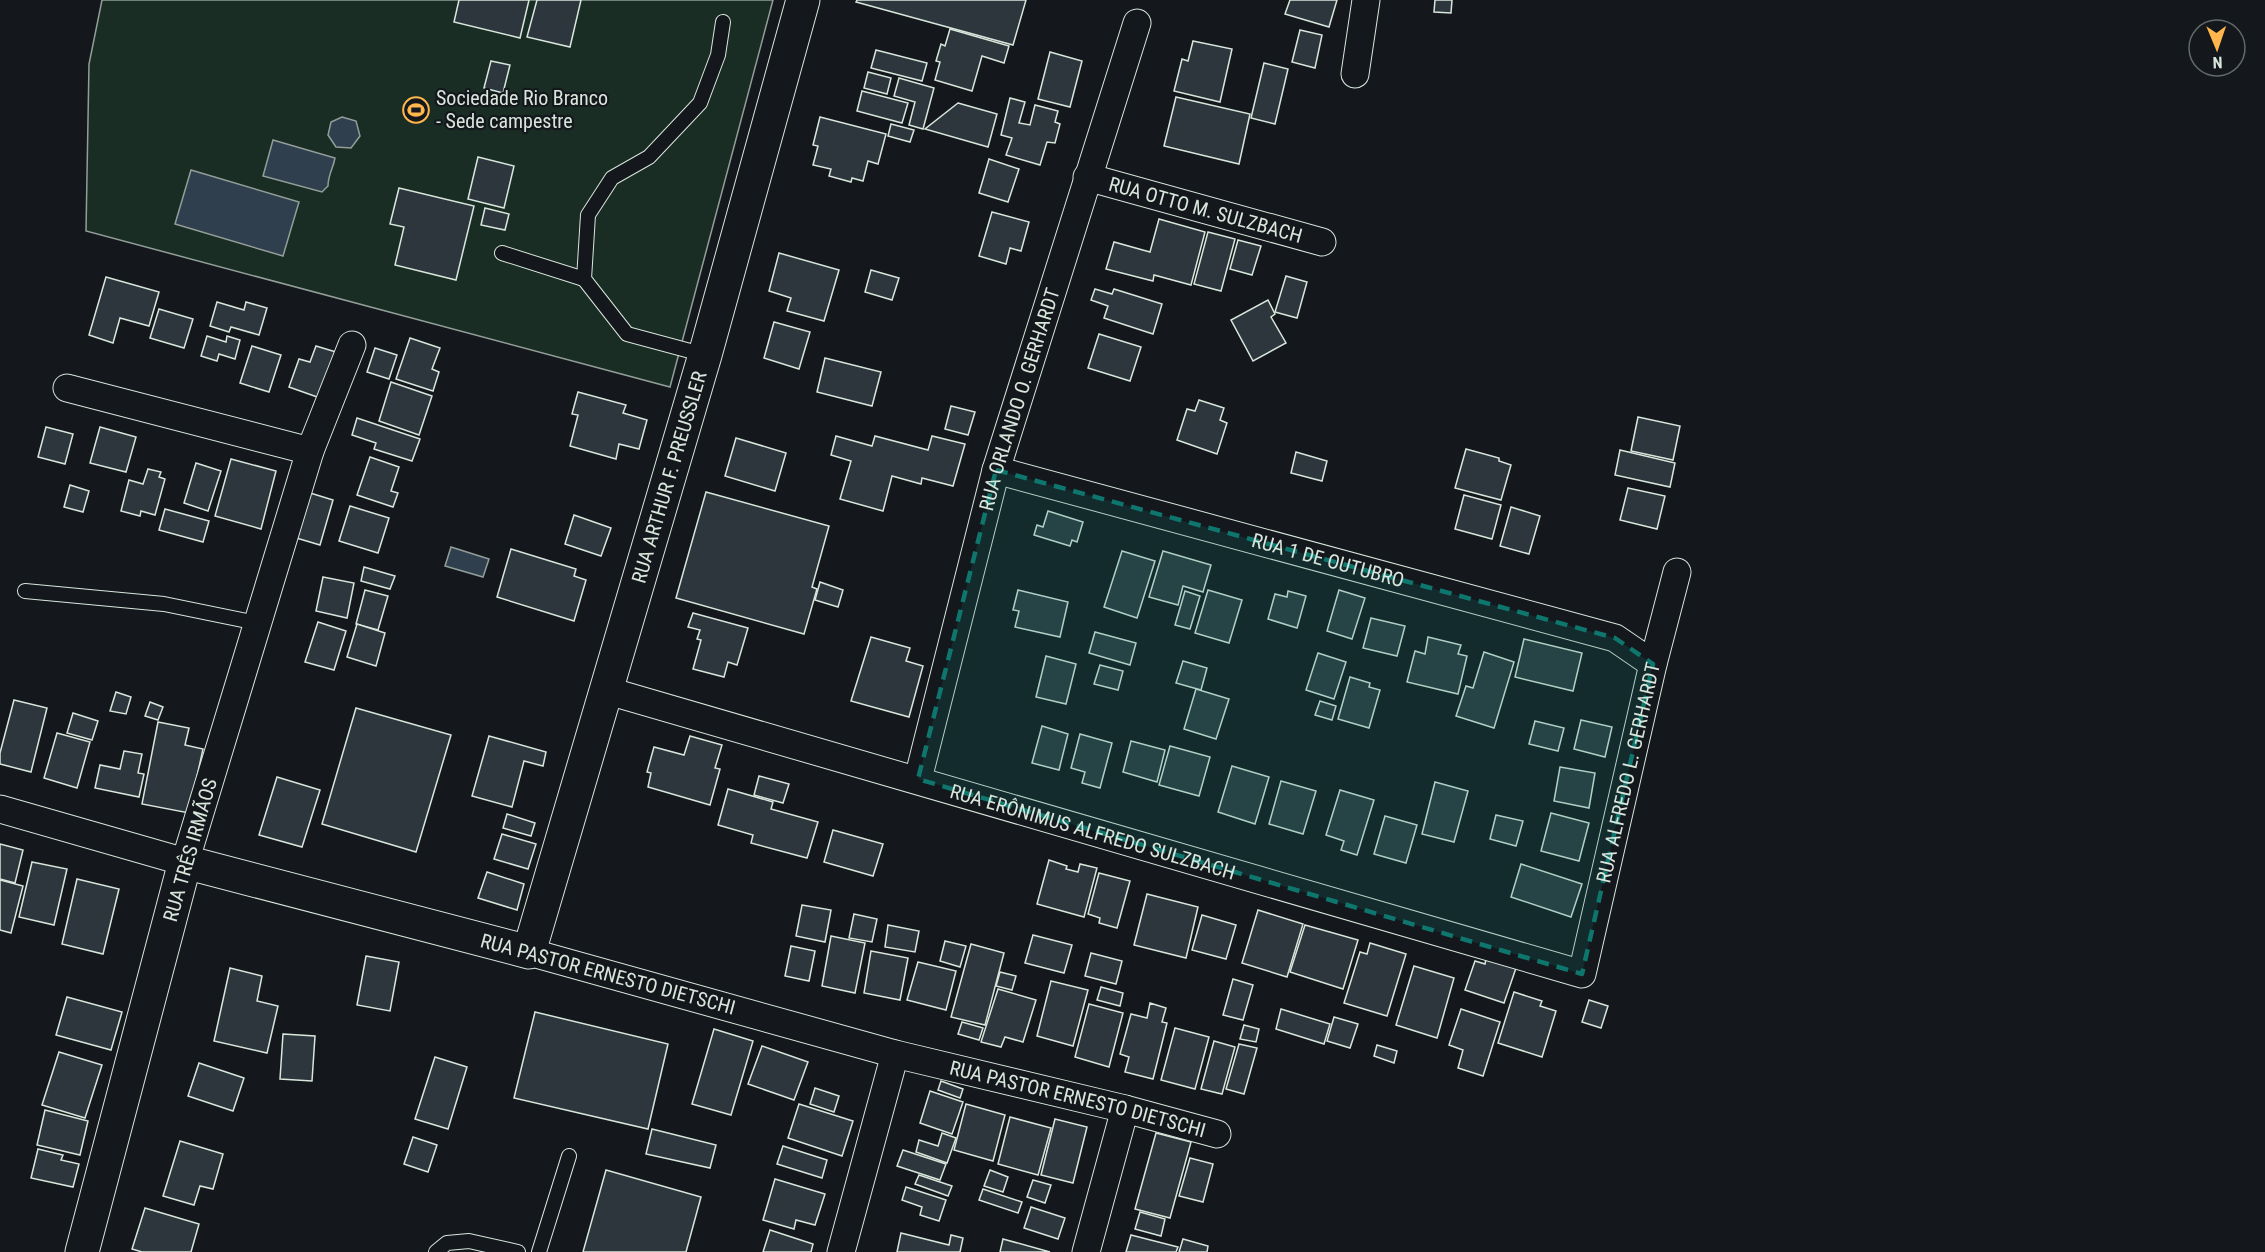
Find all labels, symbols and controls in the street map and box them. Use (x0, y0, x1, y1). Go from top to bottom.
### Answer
north arrow (2187, 18, 2247, 78)
text: N (2212, 53, 2223, 72)
place label: Sociedade Rio Branco - Sede campestre (436, 86, 608, 133)
sports icon: Sociedade Rio Branco - Sede campestre (401, 95, 431, 125)
street label: RUA OTTO M. SULZBACH (1106, 172, 1305, 248)
street label: RUA ORLANDO O. GERHARDT (974, 285, 1065, 513)
street label: RUA ARTHUR F. PREUSSLER (626, 368, 712, 586)
street label: RUA 1 DE OUTUBRO (1249, 528, 1407, 592)
street label: RUA ALFREDO L. GERHARDT (1591, 660, 1665, 885)
street label: RUA TRÊS IRMÃOS (158, 776, 222, 924)
street label: RUA ERÔNIMUS ALFREDO SULZBACH (947, 779, 1238, 885)
street label: RUA PASTOR ERNESTO DIETSCHI (478, 928, 738, 1020)
street label: RUA PASTOR ERNESTO DIETSCHI (947, 1055, 1208, 1142)

